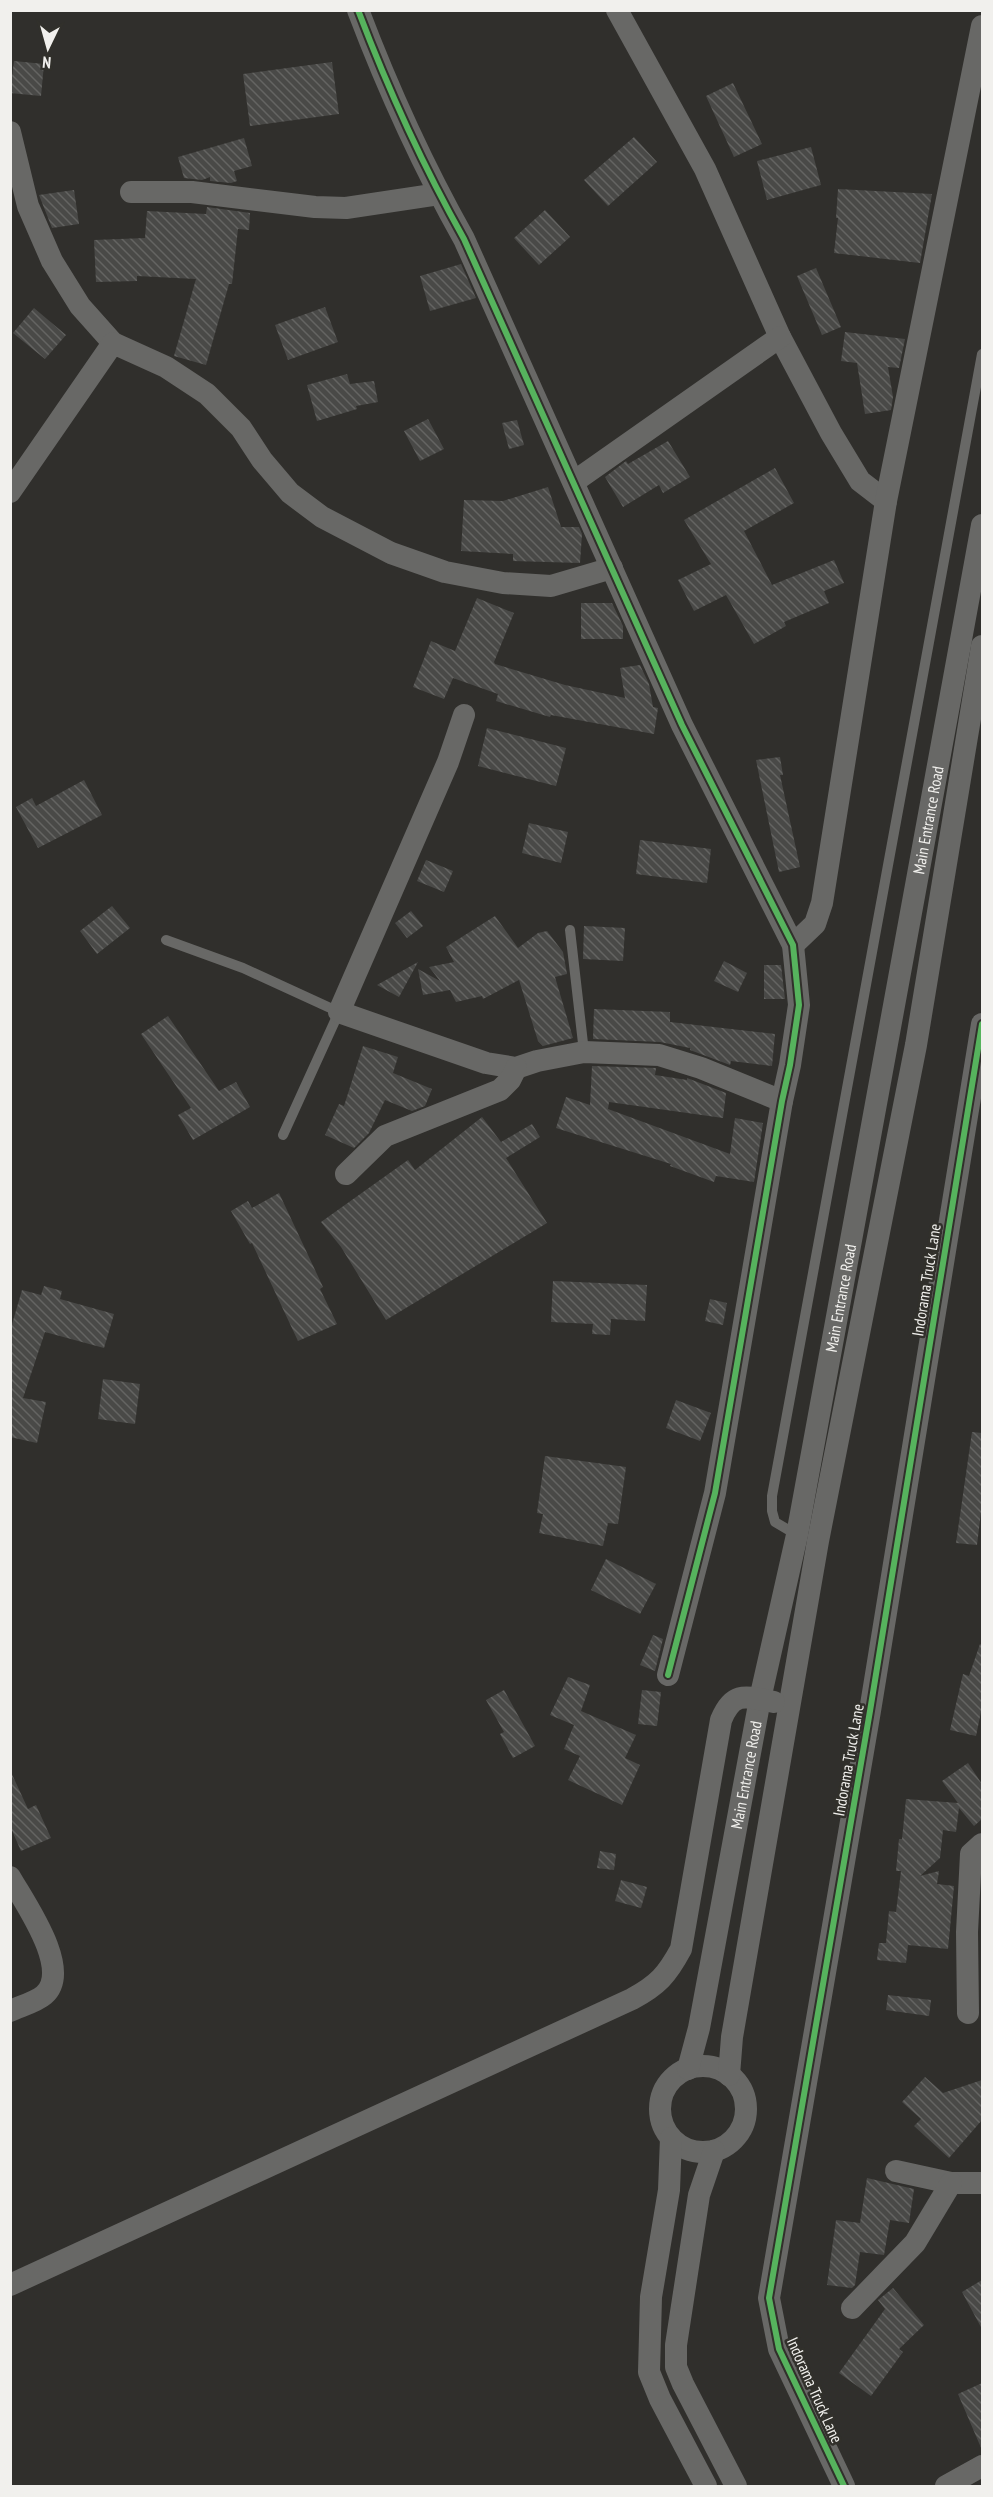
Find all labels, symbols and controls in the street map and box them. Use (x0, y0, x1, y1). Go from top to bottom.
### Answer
north arrow (18, 18, 78, 78)
text: N (42, 53, 52, 73)
street label: Main Entrance Road (908, 764, 948, 876)
street label: Indorama Truck Lane (907, 1222, 945, 1338)
street label: Main Entrance Road (821, 1242, 860, 1354)
street label: Indorama Truck Lane (828, 1702, 868, 1818)
street label: Main Entrance Road (726, 1719, 766, 1830)
street label: Indorama Truck Lane (783, 2334, 847, 2446)

